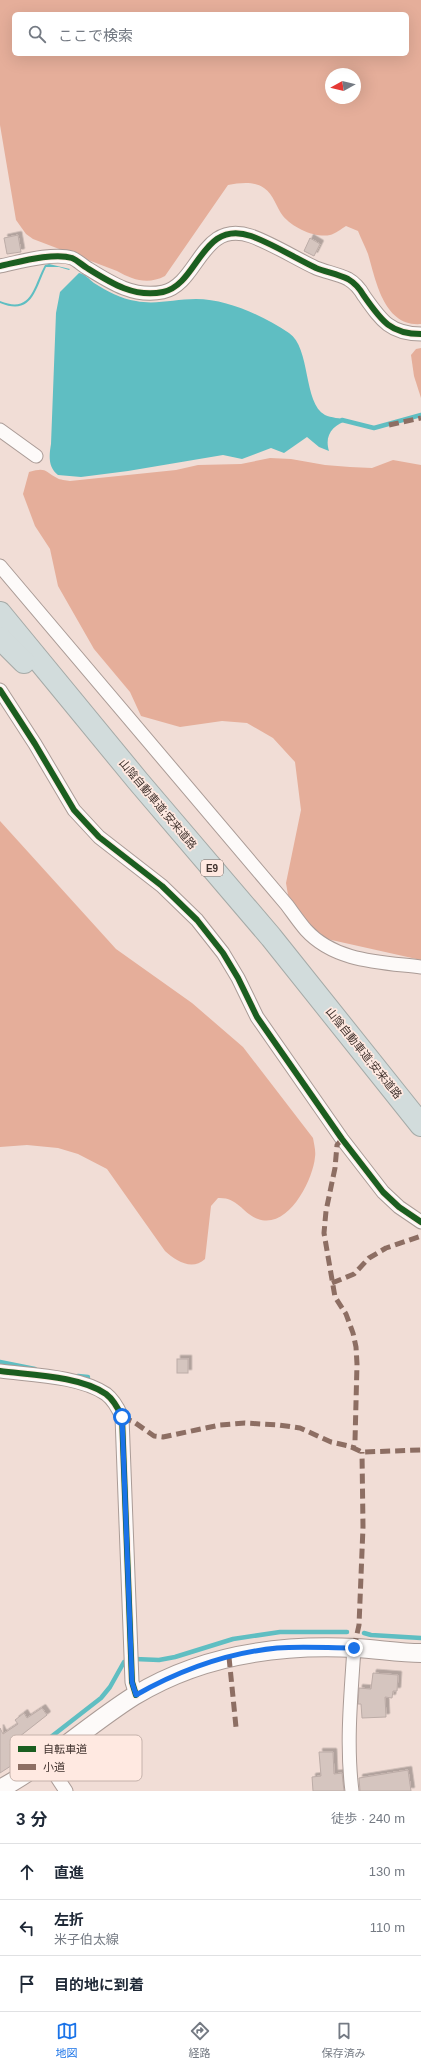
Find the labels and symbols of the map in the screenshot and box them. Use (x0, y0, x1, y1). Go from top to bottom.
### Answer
north arrow (325, 68, 361, 104)
street label: 山陰自動車道;安来道路 (117, 757, 199, 851)
road number: E9 (201, 860, 223, 876)
street label: 山陰自動車道;安来道路 (324, 1005, 404, 1101)
route start (113, 1408, 131, 1426)
route end (345, 1639, 363, 1657)
legend (10, 1735, 142, 1781)
text: 自転車道 (43, 1743, 87, 1755)
text: 小道 (43, 1761, 65, 1773)

